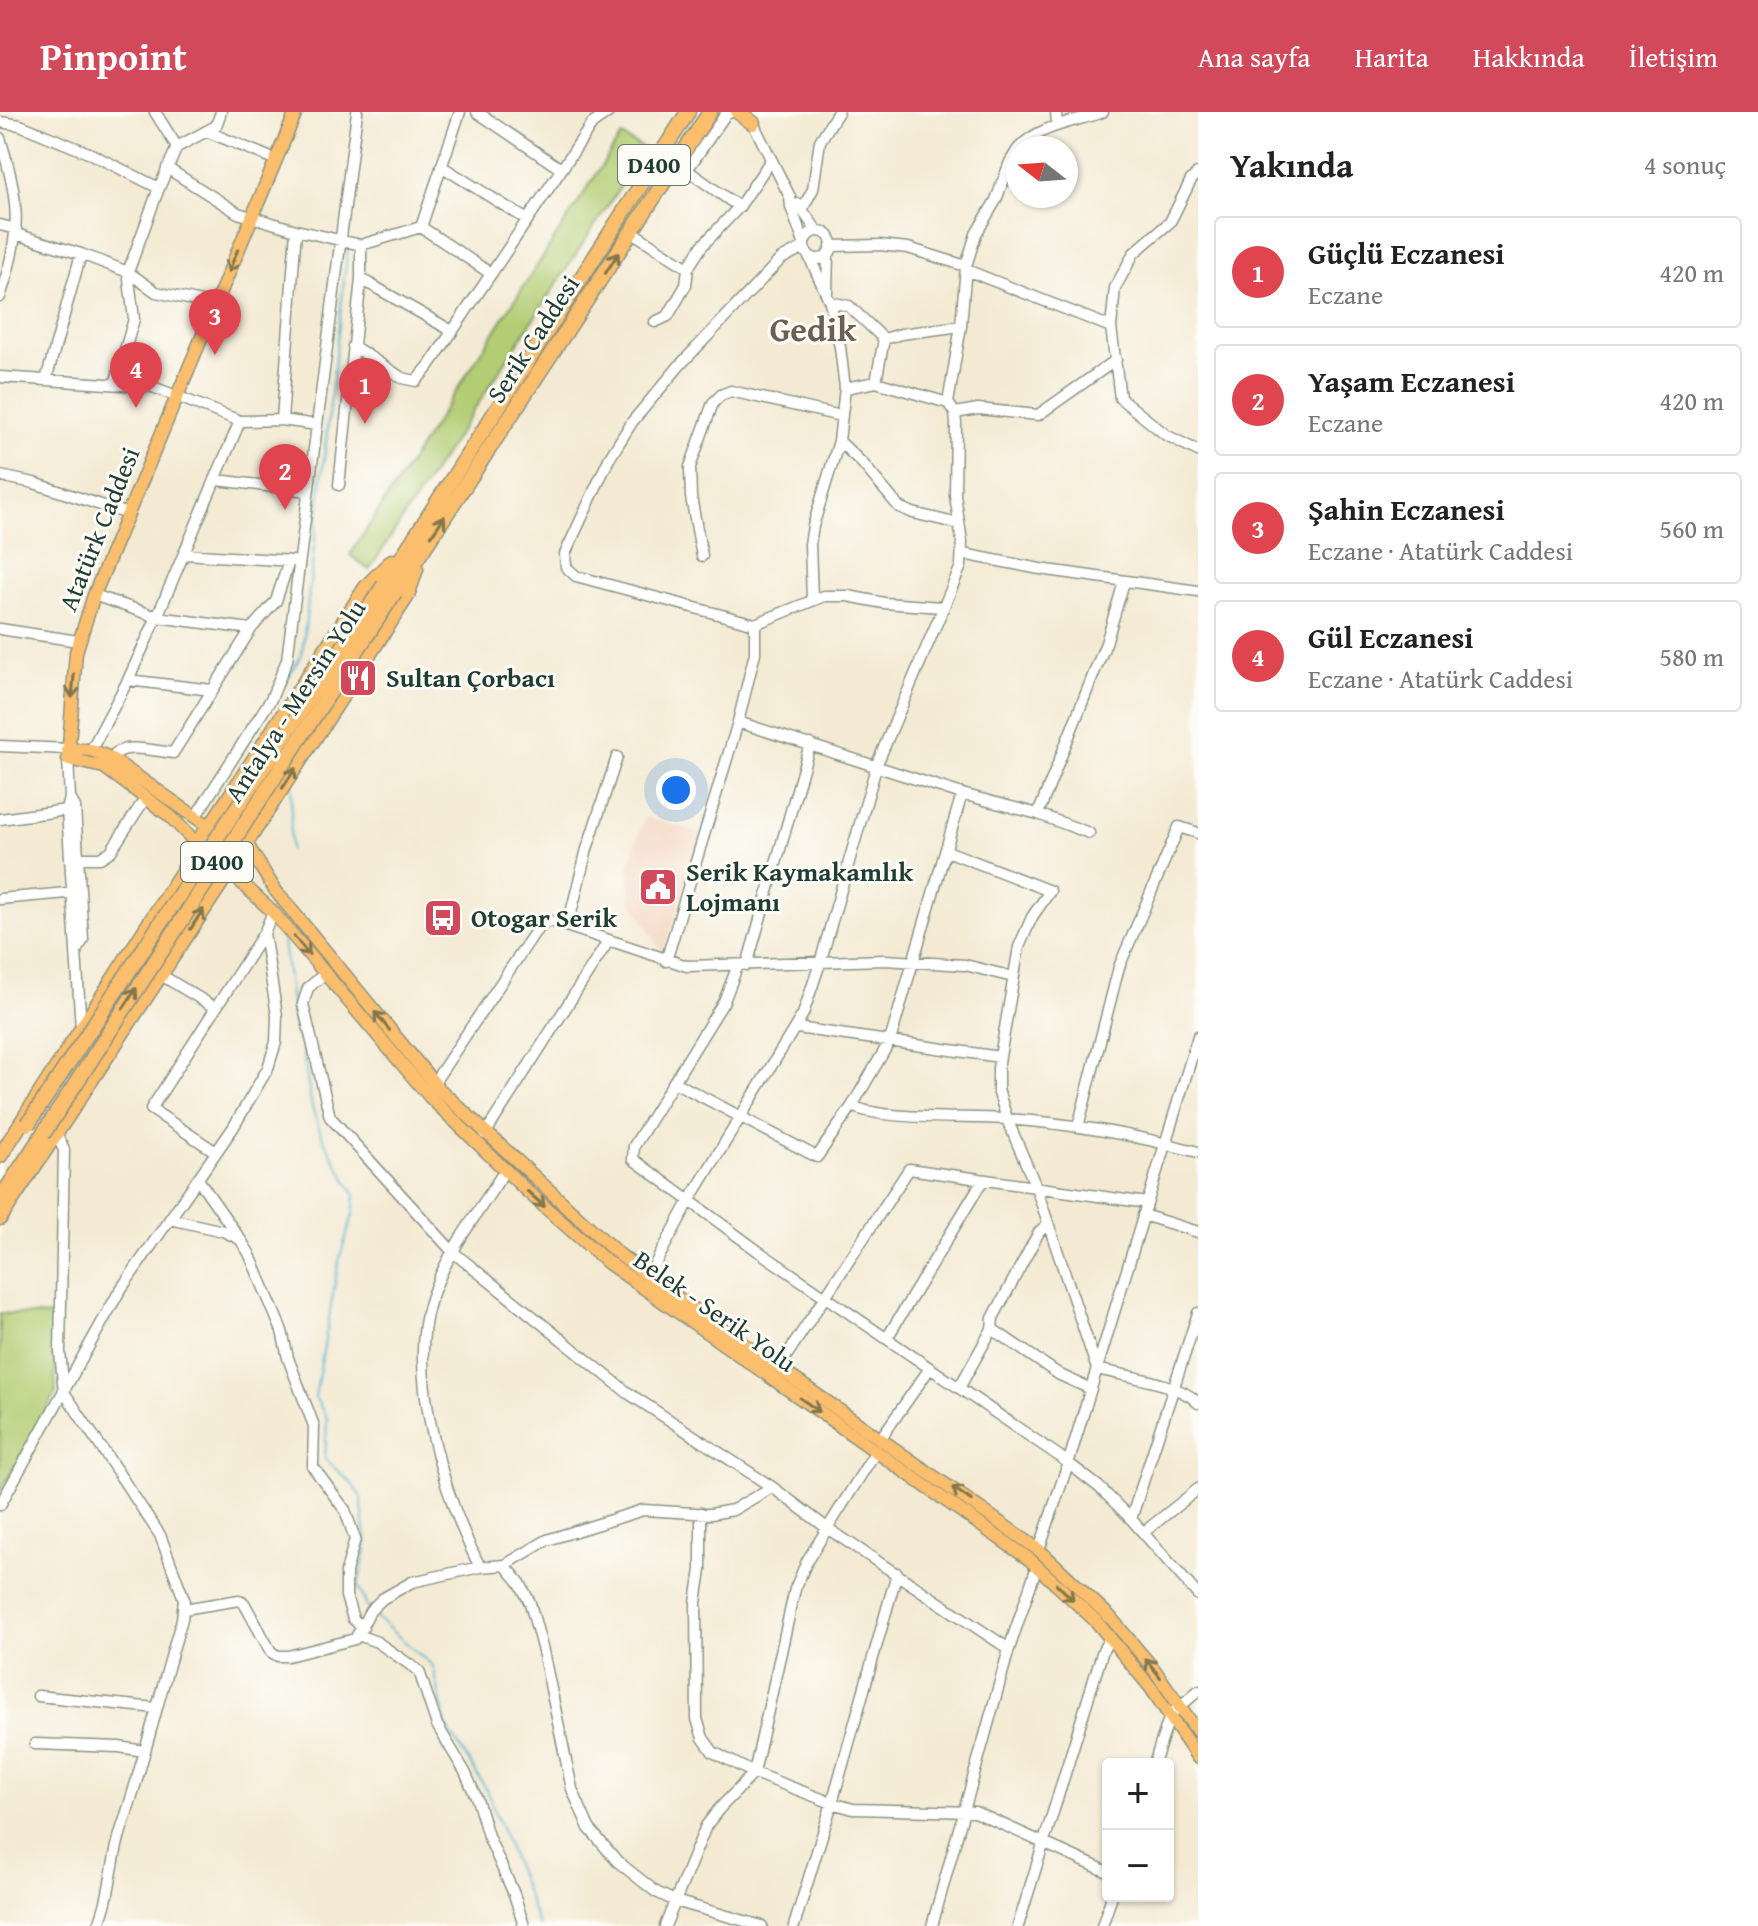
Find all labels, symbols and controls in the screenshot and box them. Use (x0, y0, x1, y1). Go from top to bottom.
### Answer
text: Pinpoint (40, 28, 187, 84)
text: Ana sayfa (1198, 36, 1310, 77)
text: Harita (1354, 36, 1429, 77)
text: Hakkında (1473, 36, 1585, 77)
text: İletişim (1629, 36, 1718, 77)
north arrow (1006, 136, 1078, 208)
text: Yakında (1230, 140, 1353, 189)
road number: D400 (618, 145, 690, 185)
text: 4 sonuç (1644, 145, 1726, 184)
text: Güçlü Eczanesi (1308, 231, 1505, 275)
one-way arrow (225, 248, 240, 273)
one-way arrow (603, 252, 620, 274)
text: 1 (1251, 253, 1265, 292)
text: 420 m (1659, 253, 1724, 292)
street label: Serik Caddesi (477, 267, 589, 411)
text: Eczane (1308, 275, 1383, 314)
pin: 3 (189, 289, 241, 355)
district label: Gedik (770, 304, 857, 353)
pin: 4 (110, 342, 162, 408)
pin: 1 (339, 358, 391, 424)
text: Yaşam Eczanesi (1308, 359, 1515, 403)
text: 2 (1251, 381, 1265, 420)
text: 420 m (1659, 381, 1724, 420)
text: Eczane (1308, 403, 1383, 442)
street label: Atatürk Caddesi (48, 441, 149, 617)
pin: 2 (259, 444, 311, 510)
text: Şahin Eczanesi (1308, 487, 1505, 531)
text: 3 (1251, 509, 1265, 548)
text: 560 m (1659, 509, 1724, 548)
one-way arrow (429, 516, 446, 538)
text: Eczane · Atatürk Caddesi (1308, 531, 1573, 570)
street label: Antalya - Mersin Yolu (214, 591, 375, 810)
text: Gül Eczanesi (1308, 615, 1474, 659)
text: 4 (1251, 637, 1265, 676)
text: 580 m (1659, 637, 1724, 676)
restaurant icon: Sultan Çorbacı (337, 657, 379, 699)
place label: Sultan Çorbacı (386, 658, 555, 697)
text: Eczane · Atatürk Caddesi (1308, 659, 1573, 698)
one-way arrow (65, 672, 80, 699)
one-way arrow (281, 767, 297, 790)
your location (656, 770, 696, 810)
road number: D400 (181, 842, 253, 882)
place label: Serik Kaymakamlık Lojmanı (686, 852, 913, 921)
public building icon: Serik Kaymakamlık Lojmanı (637, 866, 679, 908)
bus stop icon: Otogar Serik (422, 897, 464, 939)
place label: Otogar Serik (471, 898, 617, 937)
one-way arrow (189, 909, 205, 931)
one-way arrow (293, 936, 311, 956)
one-way arrow (123, 987, 139, 1010)
one-way arrow (373, 1011, 391, 1031)
one-way arrow (525, 1189, 545, 1207)
street label: Belek - Serik Yolu (626, 1240, 805, 1381)
one-way arrow (799, 1397, 821, 1413)
one-way arrow (951, 1486, 973, 1502)
one-way arrow (1054, 1582, 1074, 1600)
one-way arrow (1144, 1658, 1161, 1679)
map controls (1102, 1758, 1174, 1902)
button: + (1102, 1758, 1174, 1830)
button: − (1102, 1830, 1174, 1902)

